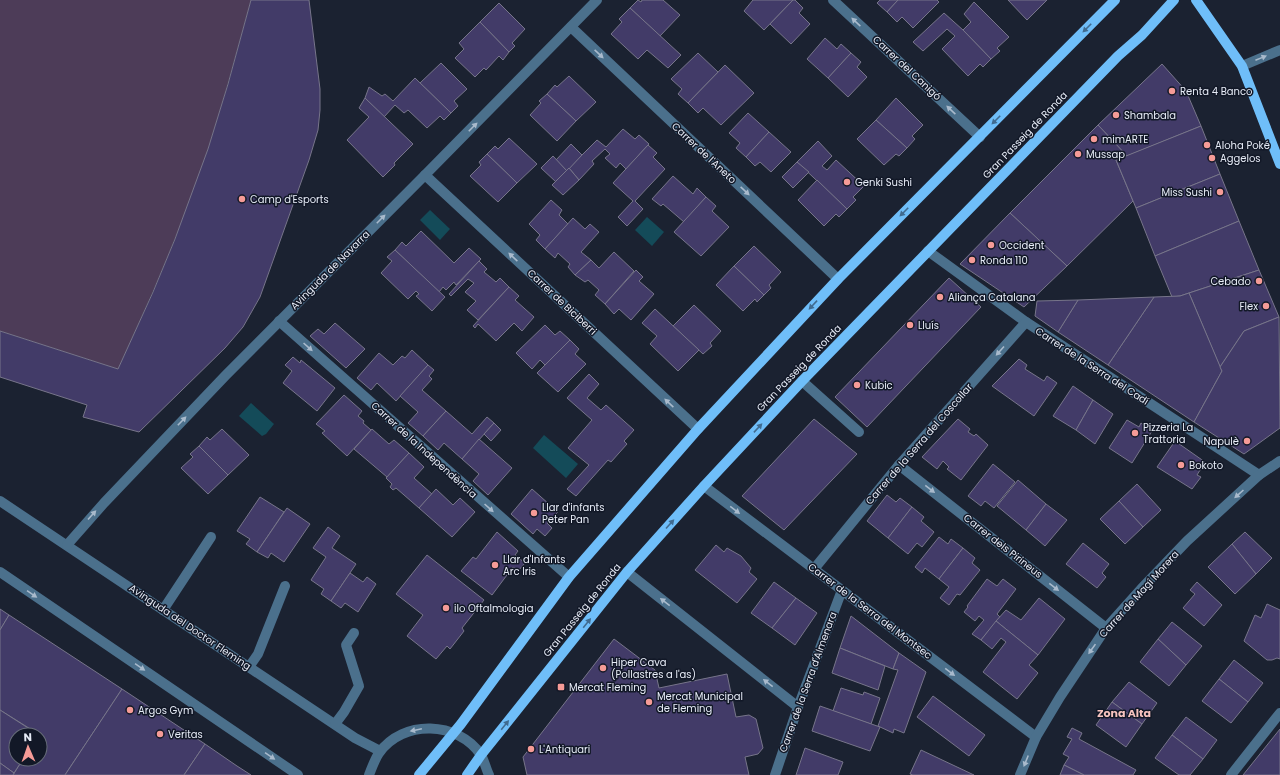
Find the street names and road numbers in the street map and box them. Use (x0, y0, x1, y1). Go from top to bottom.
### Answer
street label: Carrer del Canigó (869, 32, 945, 104)
street label: Gran Passeig de Ronda (979, 88, 1071, 182)
street label: Carrer de l'Aneto (668, 119, 740, 187)
street label: Avinguda de Navarra (287, 227, 373, 313)
street label: Carrer de Biciberri (524, 266, 600, 338)
street label: Gran Passeig de Ronda (753, 321, 845, 415)
street label: Carrer de la Serra del Cadí (1032, 324, 1152, 409)
street label: Carrer de la Serra del Coscollar (862, 380, 976, 508)
street label: Carrer de la Independència (368, 398, 480, 502)
street label: Carrer dels Pirineus (960, 510, 1046, 582)
street label: Carrer de Magí Morera (1096, 547, 1182, 641)
street label: Carrer de la Serra del Montsec (805, 559, 935, 663)
street label: Gran Passeig de Ronda (540, 560, 624, 660)
street label: Avinguda del Doctor Fleming (126, 580, 254, 674)
street label: Carrer de la Serra d'Almenara (776, 610, 840, 754)

